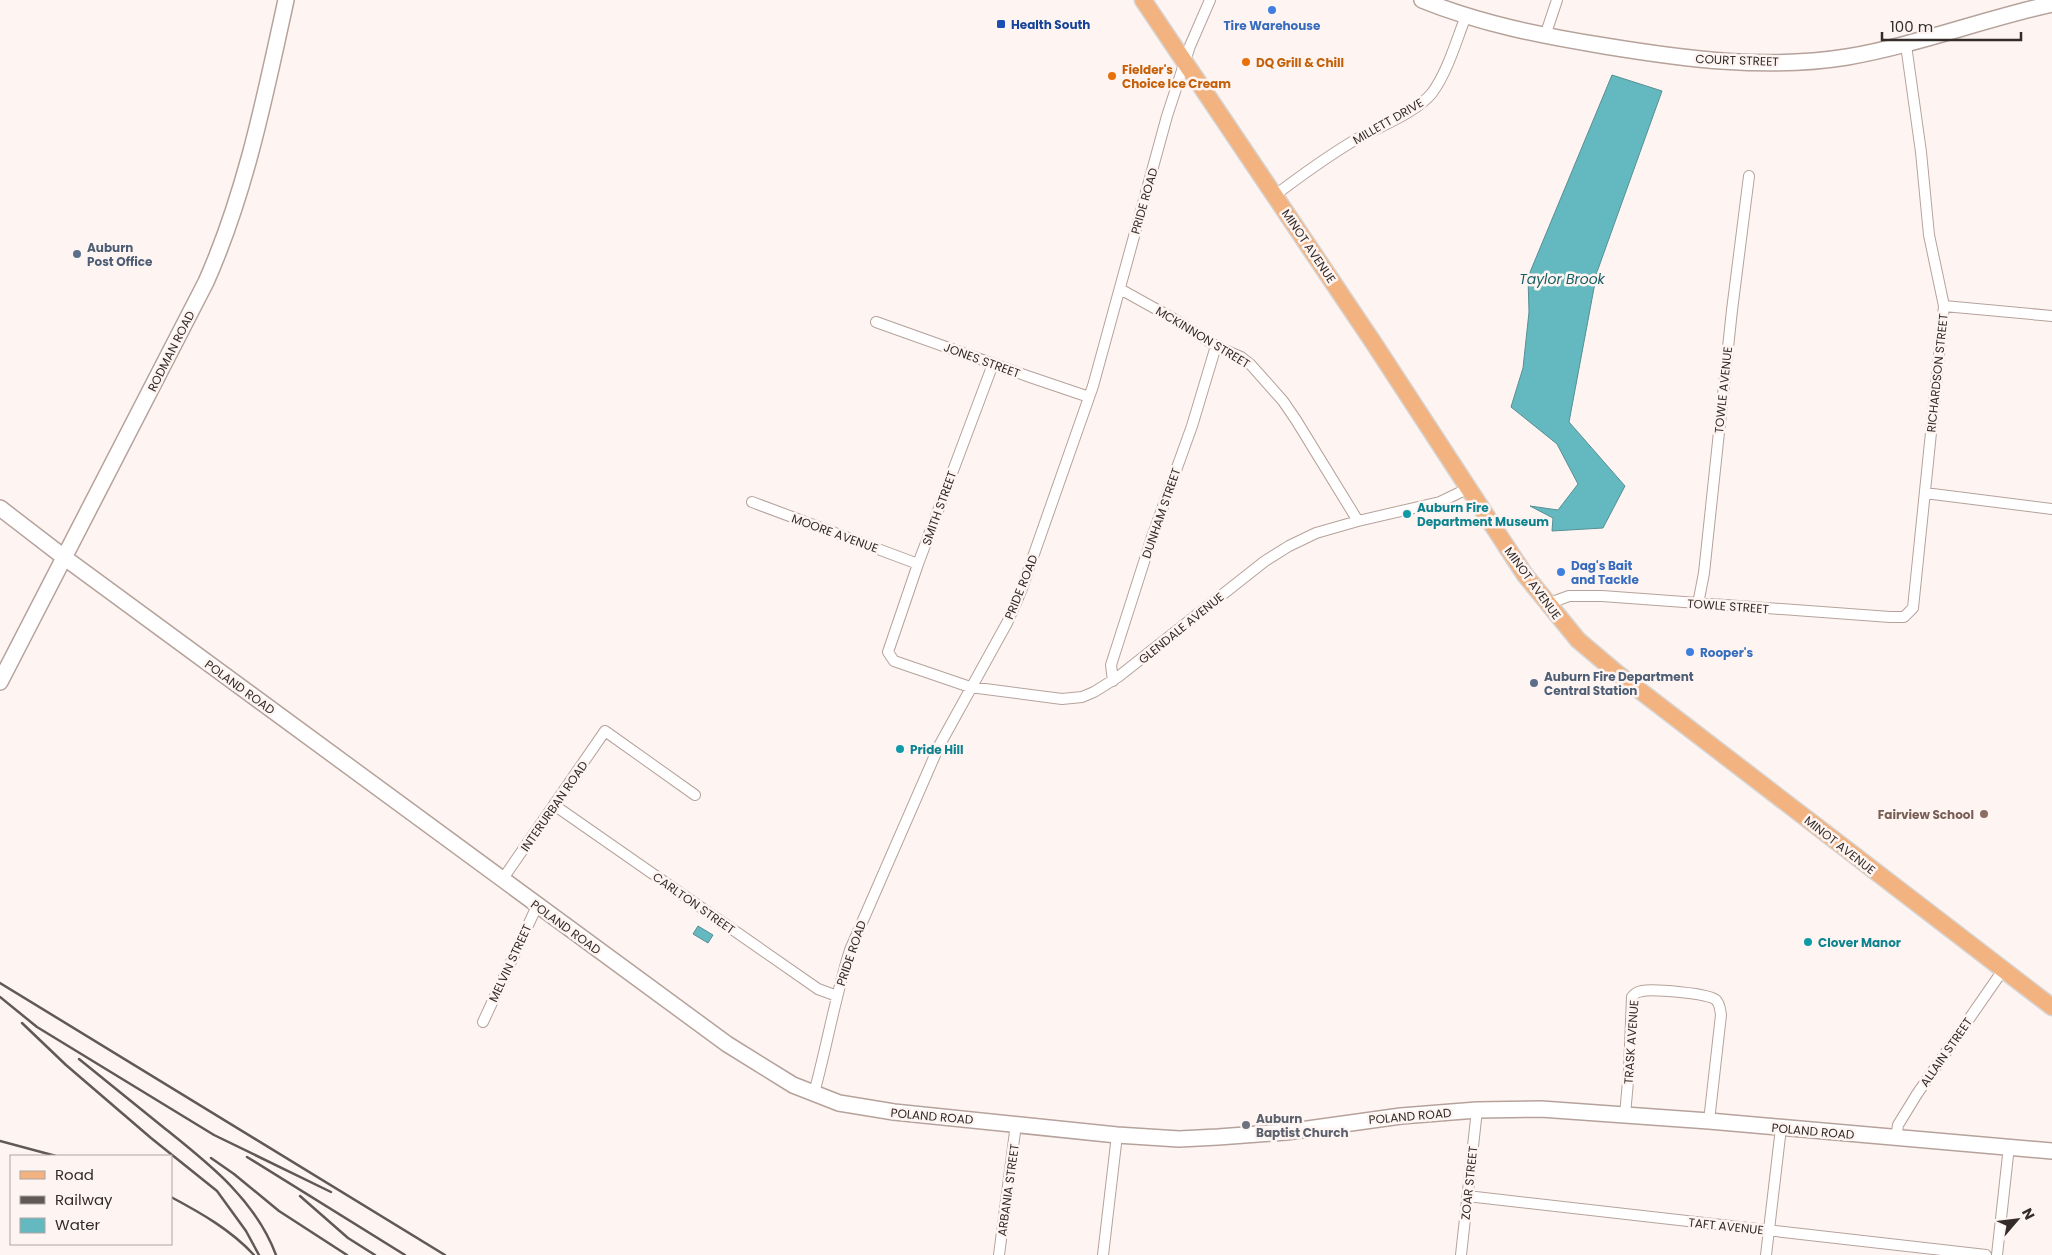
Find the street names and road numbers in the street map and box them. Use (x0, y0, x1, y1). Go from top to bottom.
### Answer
street label: COURT STREET (1695, 50, 1779, 70)
street label: MILLETT DRIVE (1350, 94, 1426, 148)
street label: PRIDE ROAD (1126, 166, 1162, 236)
street label: MINOT AVENUE (1278, 206, 1340, 286)
street label: MCKINNON STREET (1153, 302, 1254, 372)
street label: RODMAN ROAD (143, 308, 199, 394)
street label: RICHARDSON STREET (1922, 312, 1952, 433)
street label: JONES STREET (941, 338, 1023, 382)
street label: TOWLE AVENUE (1710, 346, 1736, 434)
street label: DUNHAM STREET (1138, 465, 1185, 560)
street label: SMITH STREET (918, 468, 960, 548)
street label: MOORE AVENUE (789, 509, 881, 557)
street label: MINOT AVENUE (1501, 543, 1565, 623)
street label: PRIDE ROAD (1000, 552, 1042, 622)
street label: GLENDALE AVENUE (1135, 588, 1227, 668)
street label: TOWLE STREET (1687, 595, 1770, 617)
street label: POLAND ROAD (201, 656, 279, 718)
street label: INTERURBAN ROAD (516, 757, 592, 855)
street label: MINOT AVENUE (1801, 812, 1879, 878)
street label: CARLTON STREET (649, 868, 739, 938)
street label: POLAND ROAD (527, 896, 605, 958)
street label: PRIDE ROAD (832, 918, 870, 988)
street label: MELVIN STREET (485, 921, 536, 1005)
street label: TRASK AVENUE (1620, 999, 1642, 1085)
street label: ALLAIN STREET (1916, 1014, 1976, 1090)
street label: POLAND ROAD (890, 1104, 974, 1128)
street label: POLAND ROAD (1368, 1104, 1452, 1128)
street label: POLAND ROAD (1771, 1119, 1855, 1143)
street label: ARBANIA STREET (993, 1142, 1023, 1237)
street label: ZOAR STREET (1457, 1145, 1481, 1221)
street label: TAFT AVENUE (1688, 1214, 1764, 1238)

